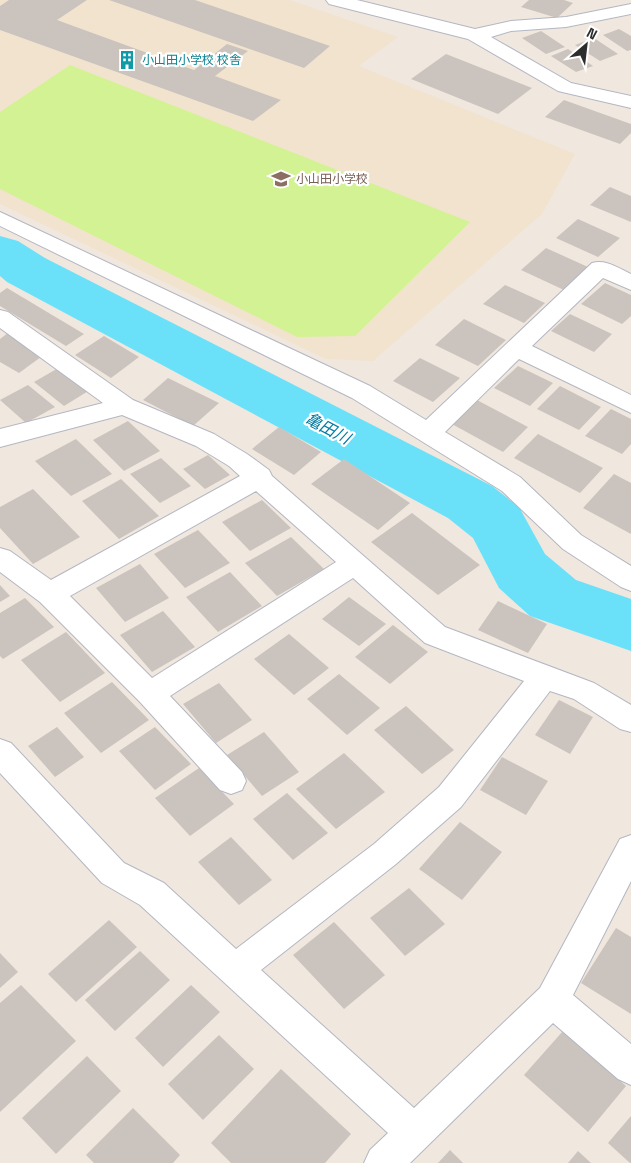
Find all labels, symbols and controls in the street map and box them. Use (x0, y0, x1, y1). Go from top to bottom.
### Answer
north arrow (561, 20, 611, 70)
text: N (584, 23, 600, 44)
building icon: 小山田小学校 校舎 (116, 49, 138, 71)
place label: 小山田小学校 校舎 (142, 52, 241, 68)
school or university icon: 小山田小学校 (270, 168, 292, 190)
place label: 小山田小学校 (296, 171, 368, 187)
water label: 亀田川 (302, 408, 356, 450)

